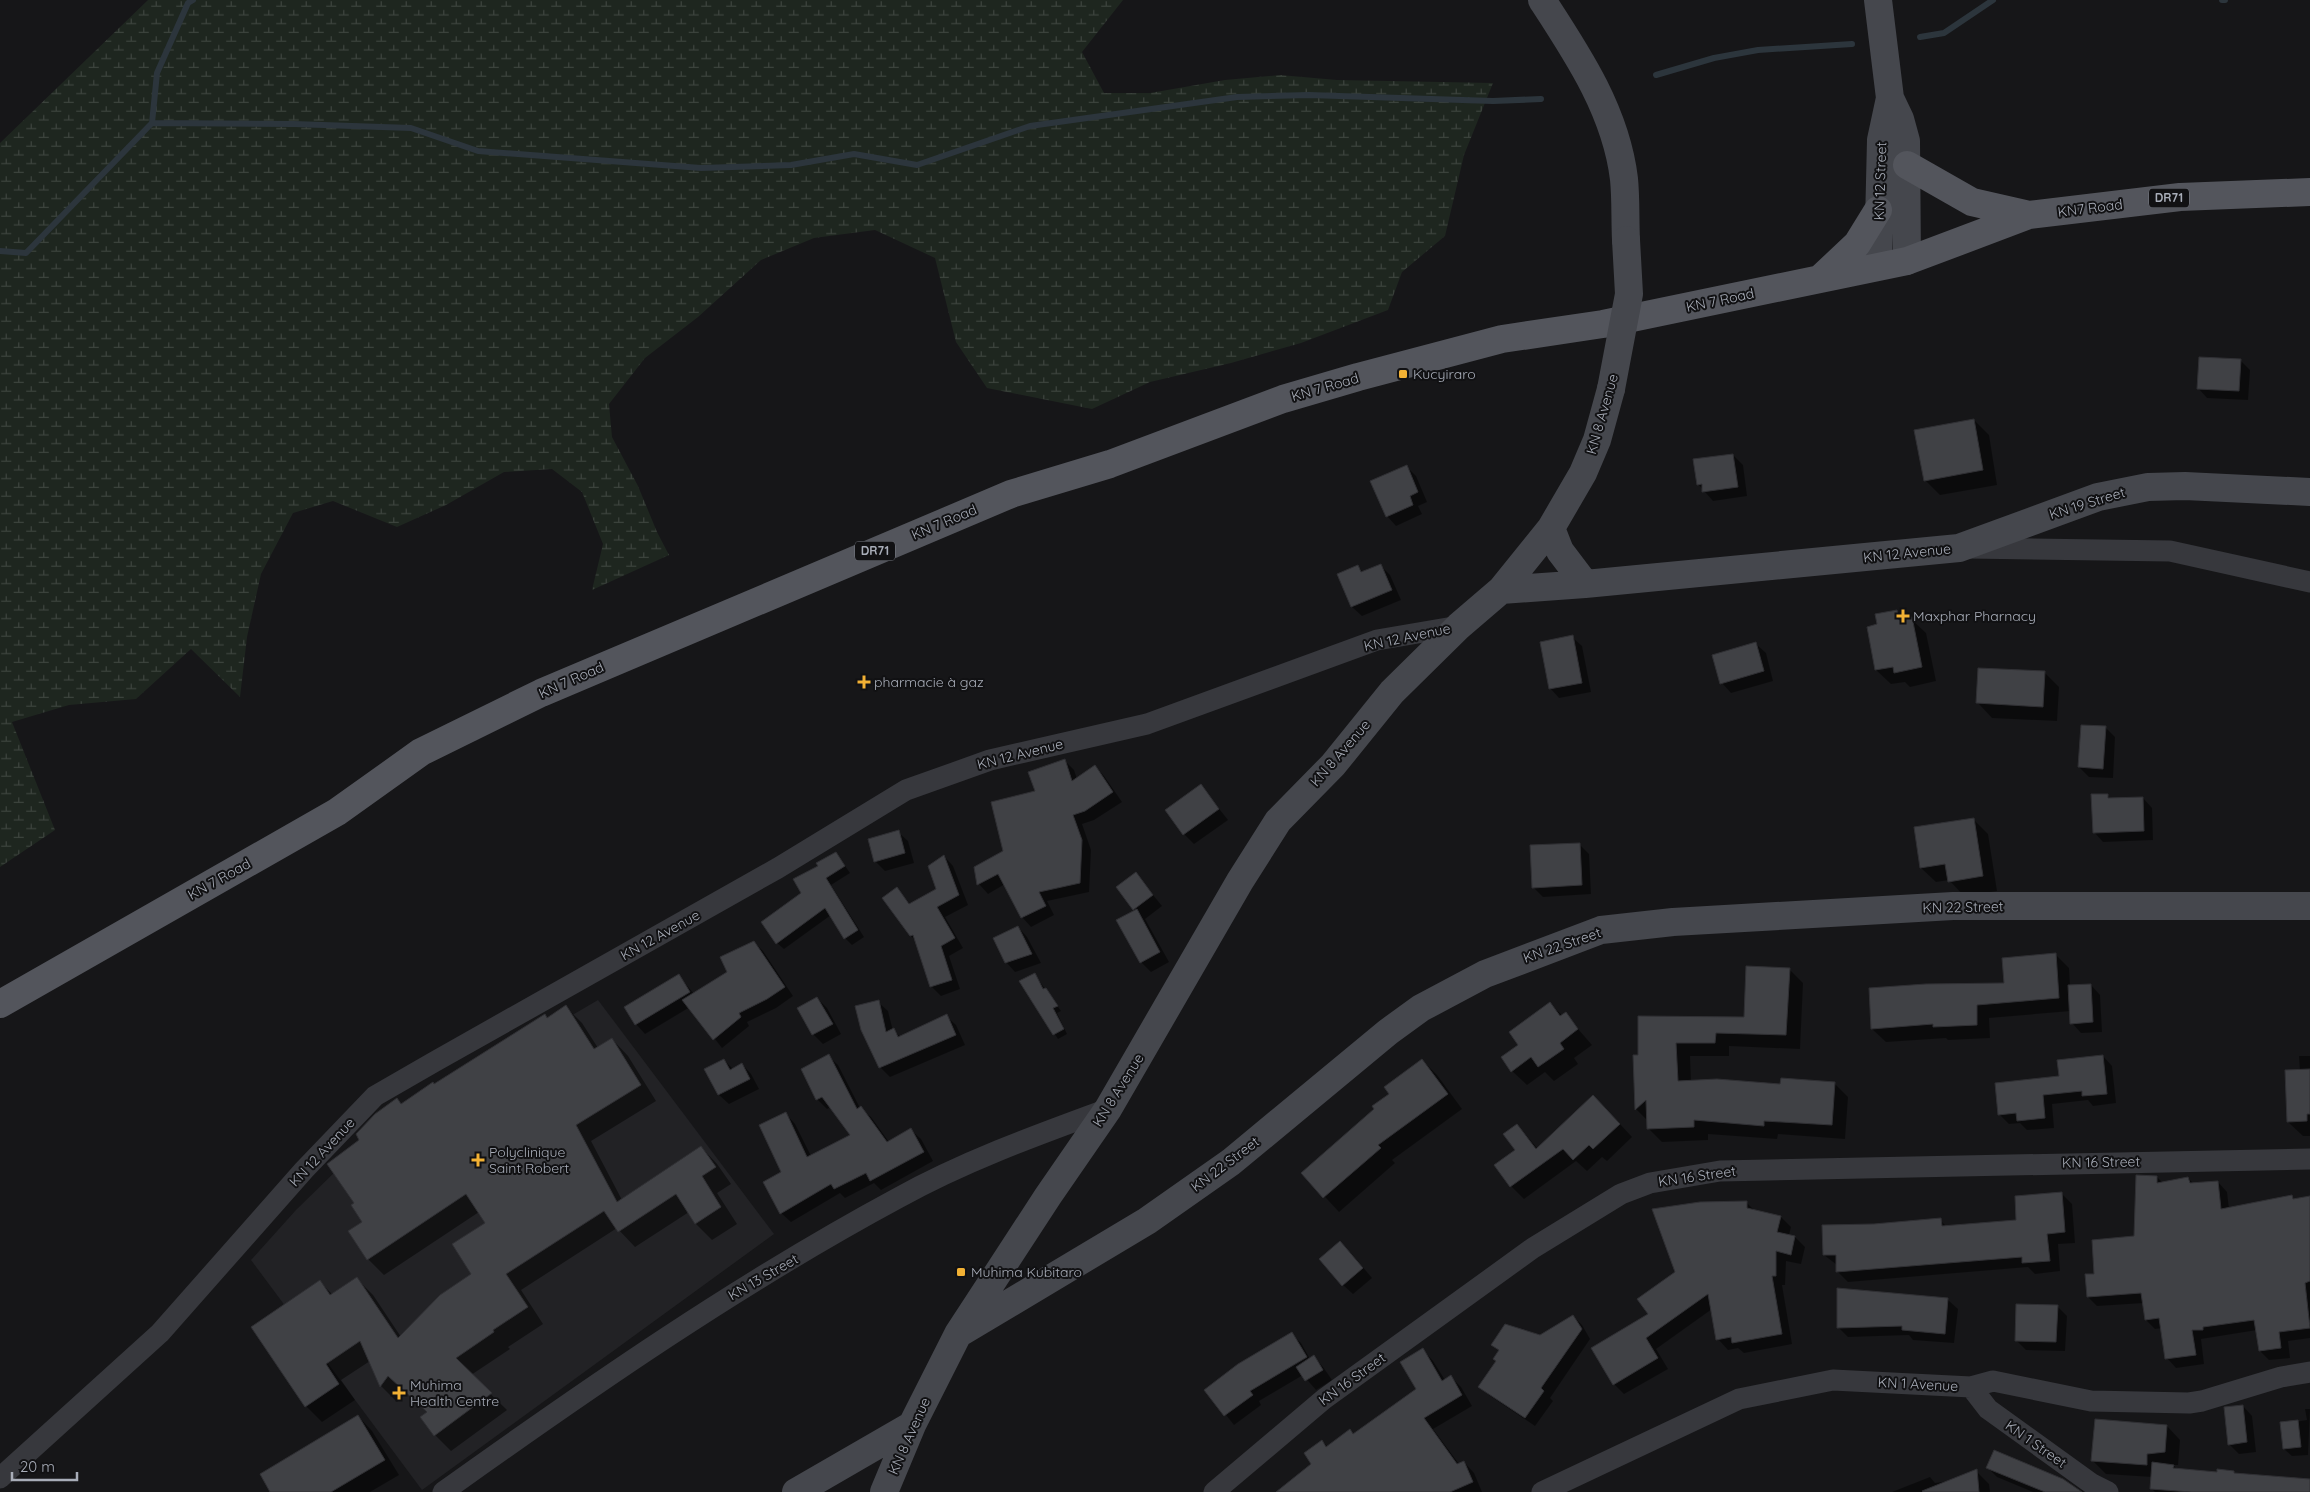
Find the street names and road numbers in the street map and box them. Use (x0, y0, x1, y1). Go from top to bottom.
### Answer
street label: KN 12 Street (1870, 141, 1890, 221)
road number: DR71 (2149, 188, 2189, 208)
street label: KN7 Road (2056, 195, 2124, 221)
street label: KN 7 Road (1684, 284, 1756, 316)
street label: KN 7 Road (1289, 369, 1361, 405)
street label: KN 8 Avenue (1582, 372, 1622, 456)
street label: KN 19 Street (2047, 483, 2127, 523)
street label: KN 7 Road (909, 500, 979, 544)
street label: KN 12 Avenue (1862, 539, 1952, 567)
road number: DR71 (855, 542, 895, 560)
street label: KN 12 Avenue (1362, 619, 1452, 655)
street label: KN 7 Road (536, 658, 606, 702)
street label: KN 8 Avenue (1306, 716, 1374, 790)
street label: KN 12 Avenue (975, 735, 1065, 773)
street label: KN 7 Road (184, 854, 254, 904)
street label: KN 22 Street (1922, 897, 2004, 917)
street label: KN 12 Avenue (617, 906, 703, 964)
street label: KN 22 Street (1521, 923, 1603, 967)
street label: KN 8 Avenue (1088, 1050, 1148, 1130)
street label: KN 12 Avenue (285, 1114, 359, 1190)
street label: KN 22 Street (1187, 1132, 1263, 1196)
street label: KN 16 Street (2062, 1152, 2141, 1172)
street label: KN 16 Street (1657, 1162, 1737, 1190)
street label: KN 13 Street (725, 1250, 802, 1304)
street label: KN 16 Street (1315, 1349, 1389, 1409)
street label: KN 1 Avenue (1877, 1373, 1959, 1395)
street label: KN 8 Avenue (884, 1394, 934, 1477)
street label: KN 1 Street (2002, 1416, 2070, 1472)

